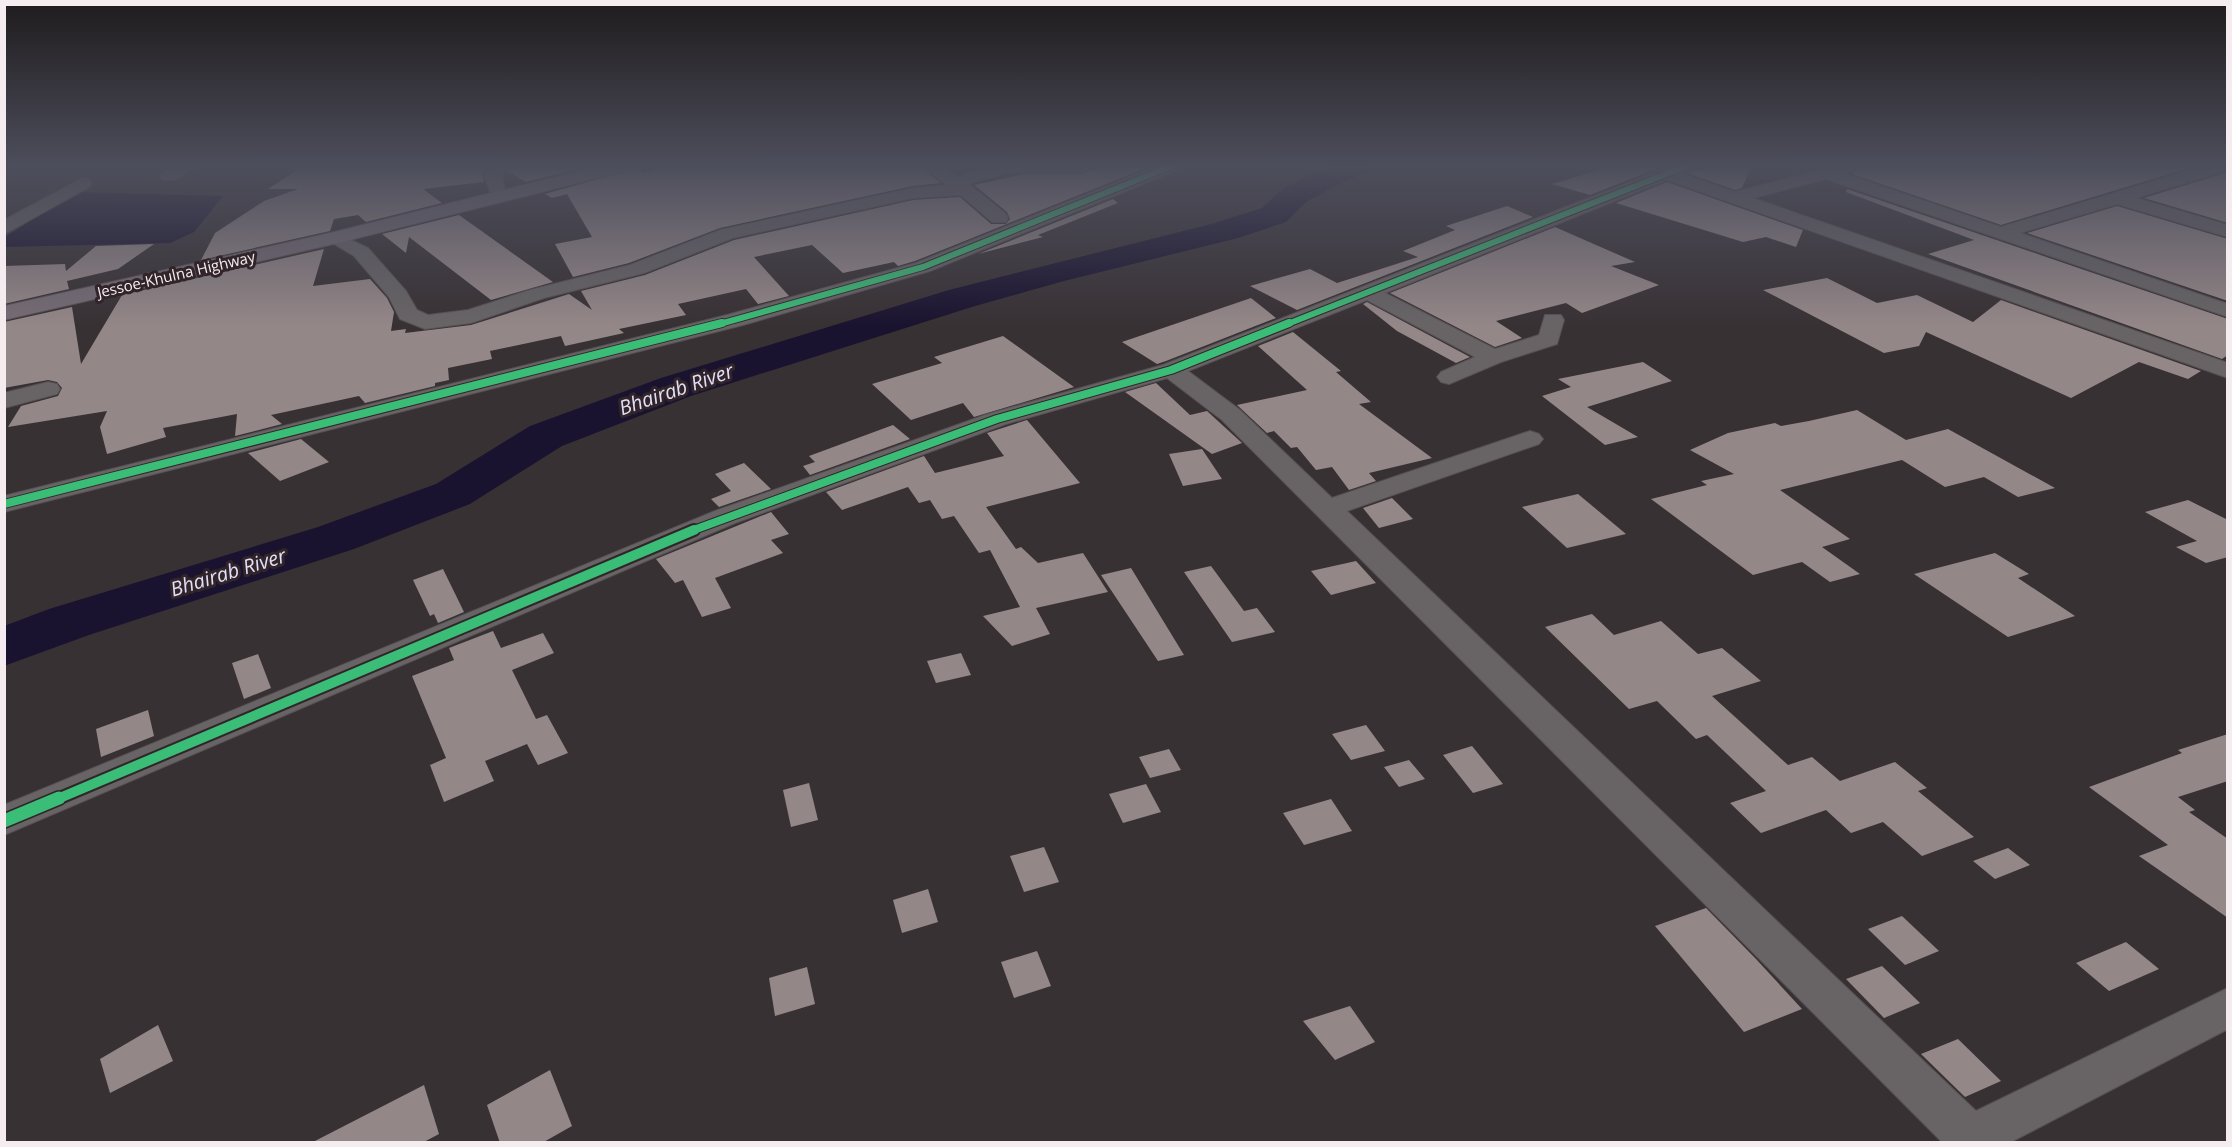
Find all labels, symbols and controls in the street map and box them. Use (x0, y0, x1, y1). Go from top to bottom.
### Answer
street label: Jessoe-Khulna Highway (93, 246, 257, 302)
water label: Bhairab River (615, 356, 738, 421)
water label: Bhairab River (167, 541, 290, 602)

